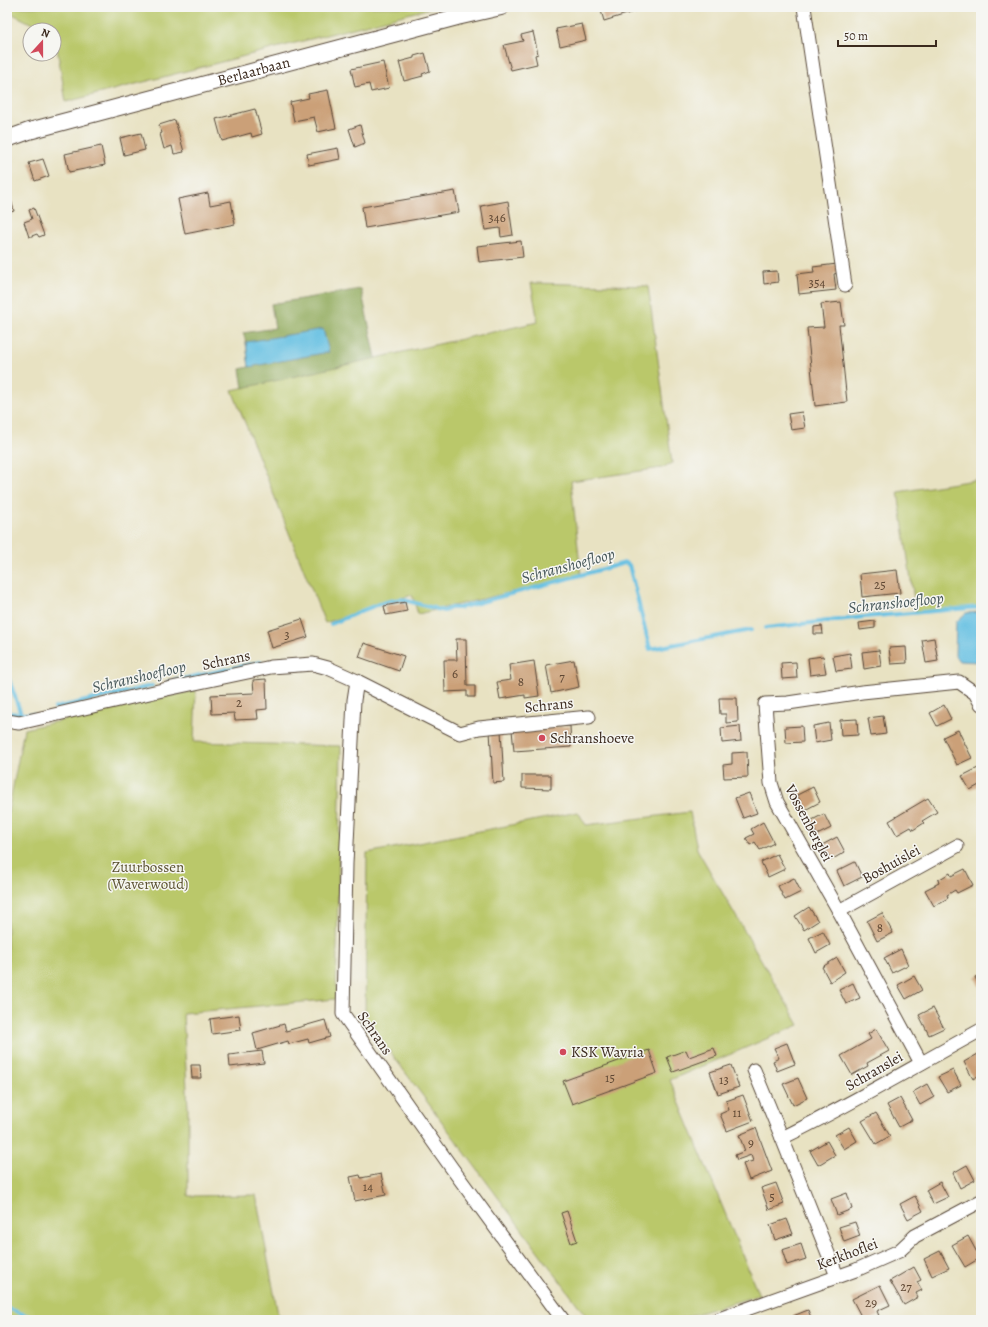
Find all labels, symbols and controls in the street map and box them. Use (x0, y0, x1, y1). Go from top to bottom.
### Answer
north arrow (22, 22, 62, 62)
scale bar (838, 22, 936, 48)
text: N (39, 25, 52, 42)
text: 50 m (844, 28, 868, 44)
street label: Berlaarbaan (215, 52, 292, 90)
house number: 346 (488, 209, 506, 226)
house number: 354 (809, 274, 826, 291)
water label: Schranshoefloop (519, 543, 617, 589)
house number: 25 (874, 576, 886, 593)
water label: Schranshoefloop (847, 587, 945, 619)
house number: 3 (284, 626, 290, 643)
street label: Schrans (200, 645, 252, 675)
water label: Schranshoefloop (90, 655, 188, 699)
house number: 6 (452, 665, 458, 682)
house number: 7 (559, 668, 565, 685)
house number: 8 (518, 673, 524, 690)
street label: Schrans (524, 693, 574, 717)
house number: 2 (236, 694, 242, 711)
place label: Schranshoeve (550, 728, 634, 748)
marker: Schranshoeve (537, 733, 547, 743)
street label: Vossenberglei (780, 780, 838, 865)
street label: Boshuislei (858, 840, 924, 888)
park label: Zuurbossen (Waverwoud) (108, 857, 188, 894)
house number: 8 (877, 919, 883, 936)
street label: Schrans (353, 1007, 397, 1059)
place label: KSK Wavria (571, 1042, 644, 1062)
street label: Schranslei (842, 1046, 906, 1096)
marker: KSK Wavria (558, 1047, 568, 1057)
house number: 15 (605, 1069, 615, 1086)
house number: 13 (719, 1071, 729, 1088)
house number: 11 (733, 1104, 742, 1121)
house number: 9 (748, 1134, 754, 1151)
house number: 14 (363, 1178, 373, 1195)
house number: 5 (769, 1188, 775, 1205)
street label: Kerkhoflei (814, 1233, 880, 1275)
house number: 27 (900, 1278, 912, 1295)
house number: 29 (865, 1294, 877, 1311)

